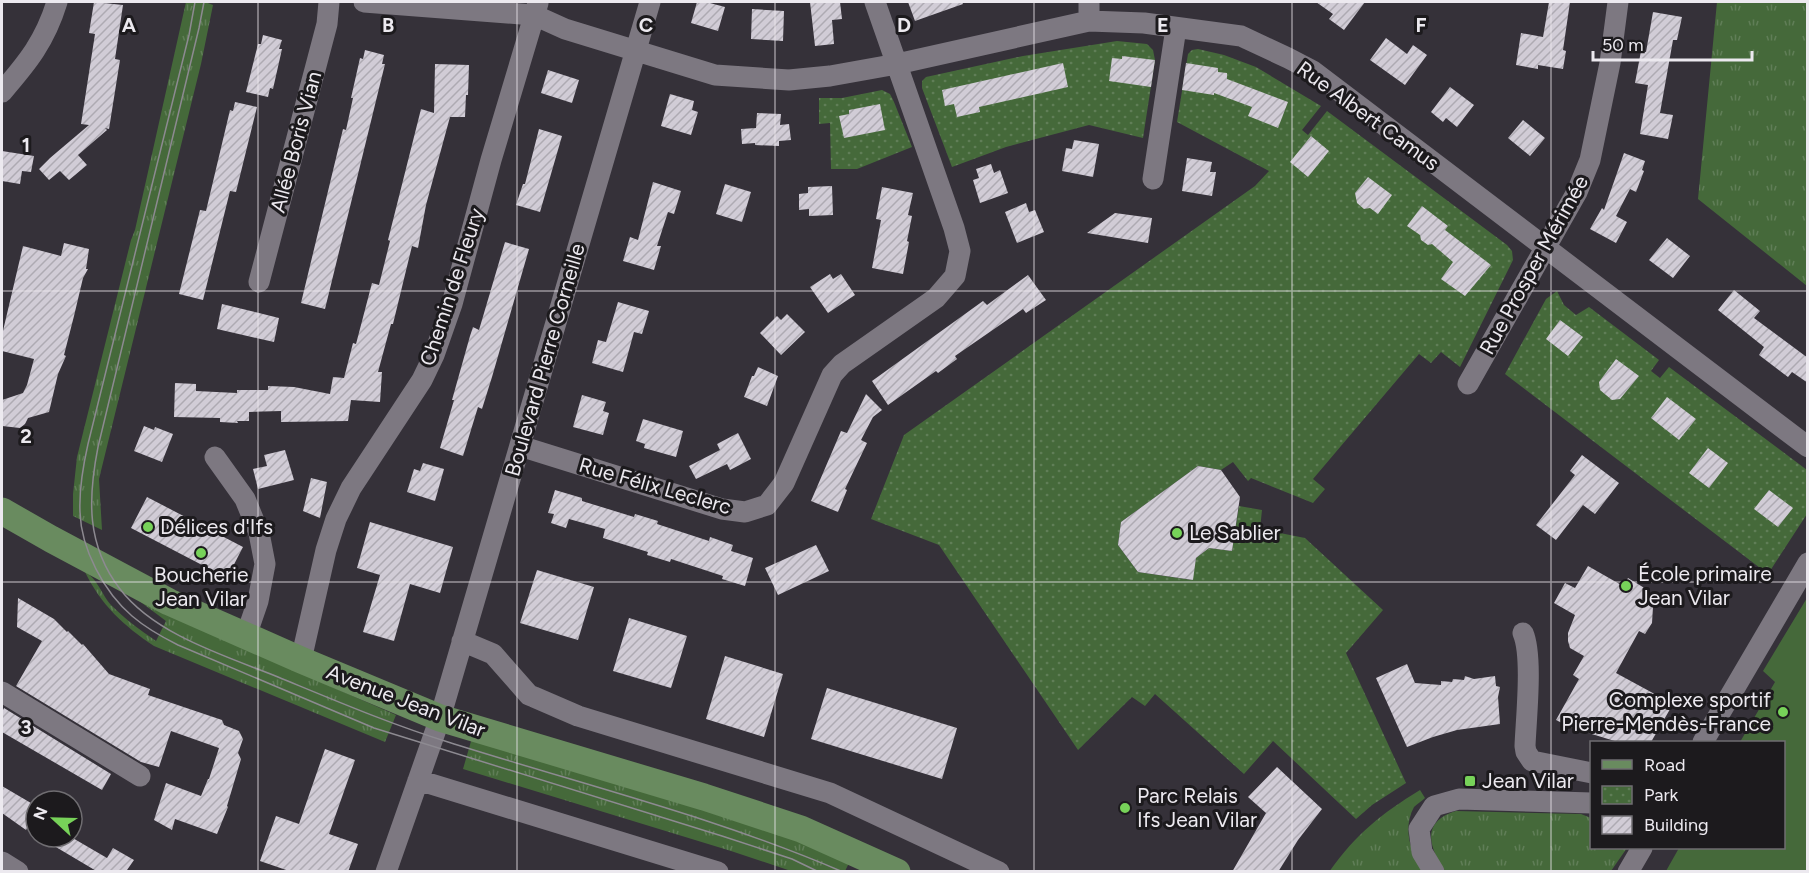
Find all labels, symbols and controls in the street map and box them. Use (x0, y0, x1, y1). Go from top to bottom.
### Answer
text: A (122, 13, 137, 37)
text: B (382, 13, 394, 37)
text: C (639, 13, 653, 37)
text: D (897, 13, 911, 37)
text: E (1157, 13, 1169, 37)
text: F (1415, 13, 1427, 37)
scale bar (1593, 24, 1752, 62)
text: 50 m (1602, 34, 1644, 56)
street label: Rue Albert Camus (1292, 56, 1444, 176)
street label: Allée Boris Vian (265, 68, 326, 215)
text: 1 (22, 133, 30, 157)
street label: Rue Prosper Mérimée (1474, 171, 1593, 359)
street label: Chemin de Fleury (414, 205, 489, 369)
street label: Boulevard Pierre Corneille (499, 241, 590, 479)
text: 2 (20, 424, 32, 448)
street label: Rue Félix Leclerc (576, 452, 734, 519)
place label: Délices d'Ifs (160, 514, 273, 539)
marker: Délices d'Ifs (141, 520, 155, 534)
place label: Le Sablier (1189, 520, 1281, 545)
marker: Le Sablier (1170, 526, 1184, 540)
marker: Boucherie Jean Vilar (194, 546, 208, 560)
place label: École primaire Jean Vilar (1638, 561, 1772, 610)
place label: Boucherie Jean Vilar (154, 562, 248, 611)
marker: École primaire Jean Vilar (1619, 579, 1633, 593)
street label: Avenue Jean Vilar (323, 659, 489, 742)
place label: Complexe sportif Pierre-Mendès-France (1561, 687, 1771, 736)
marker: Complexe sportif Pierre-Mendès-France (1776, 705, 1790, 719)
text: 3 (20, 715, 32, 739)
legend (1590, 741, 1785, 849)
text: Road (1644, 754, 1685, 776)
place label: Jean Vilar (1482, 768, 1574, 793)
marker: Jean Vilar (1463, 774, 1477, 788)
place label: Parc Relais Ifs Jean Vilar (1137, 783, 1257, 832)
text: Park (1644, 784, 1679, 806)
north arrow (24, 789, 84, 849)
marker: Parc Relais Ifs Jean Vilar (1118, 801, 1132, 815)
text: N (29, 804, 52, 823)
text: Building (1644, 814, 1709, 836)

